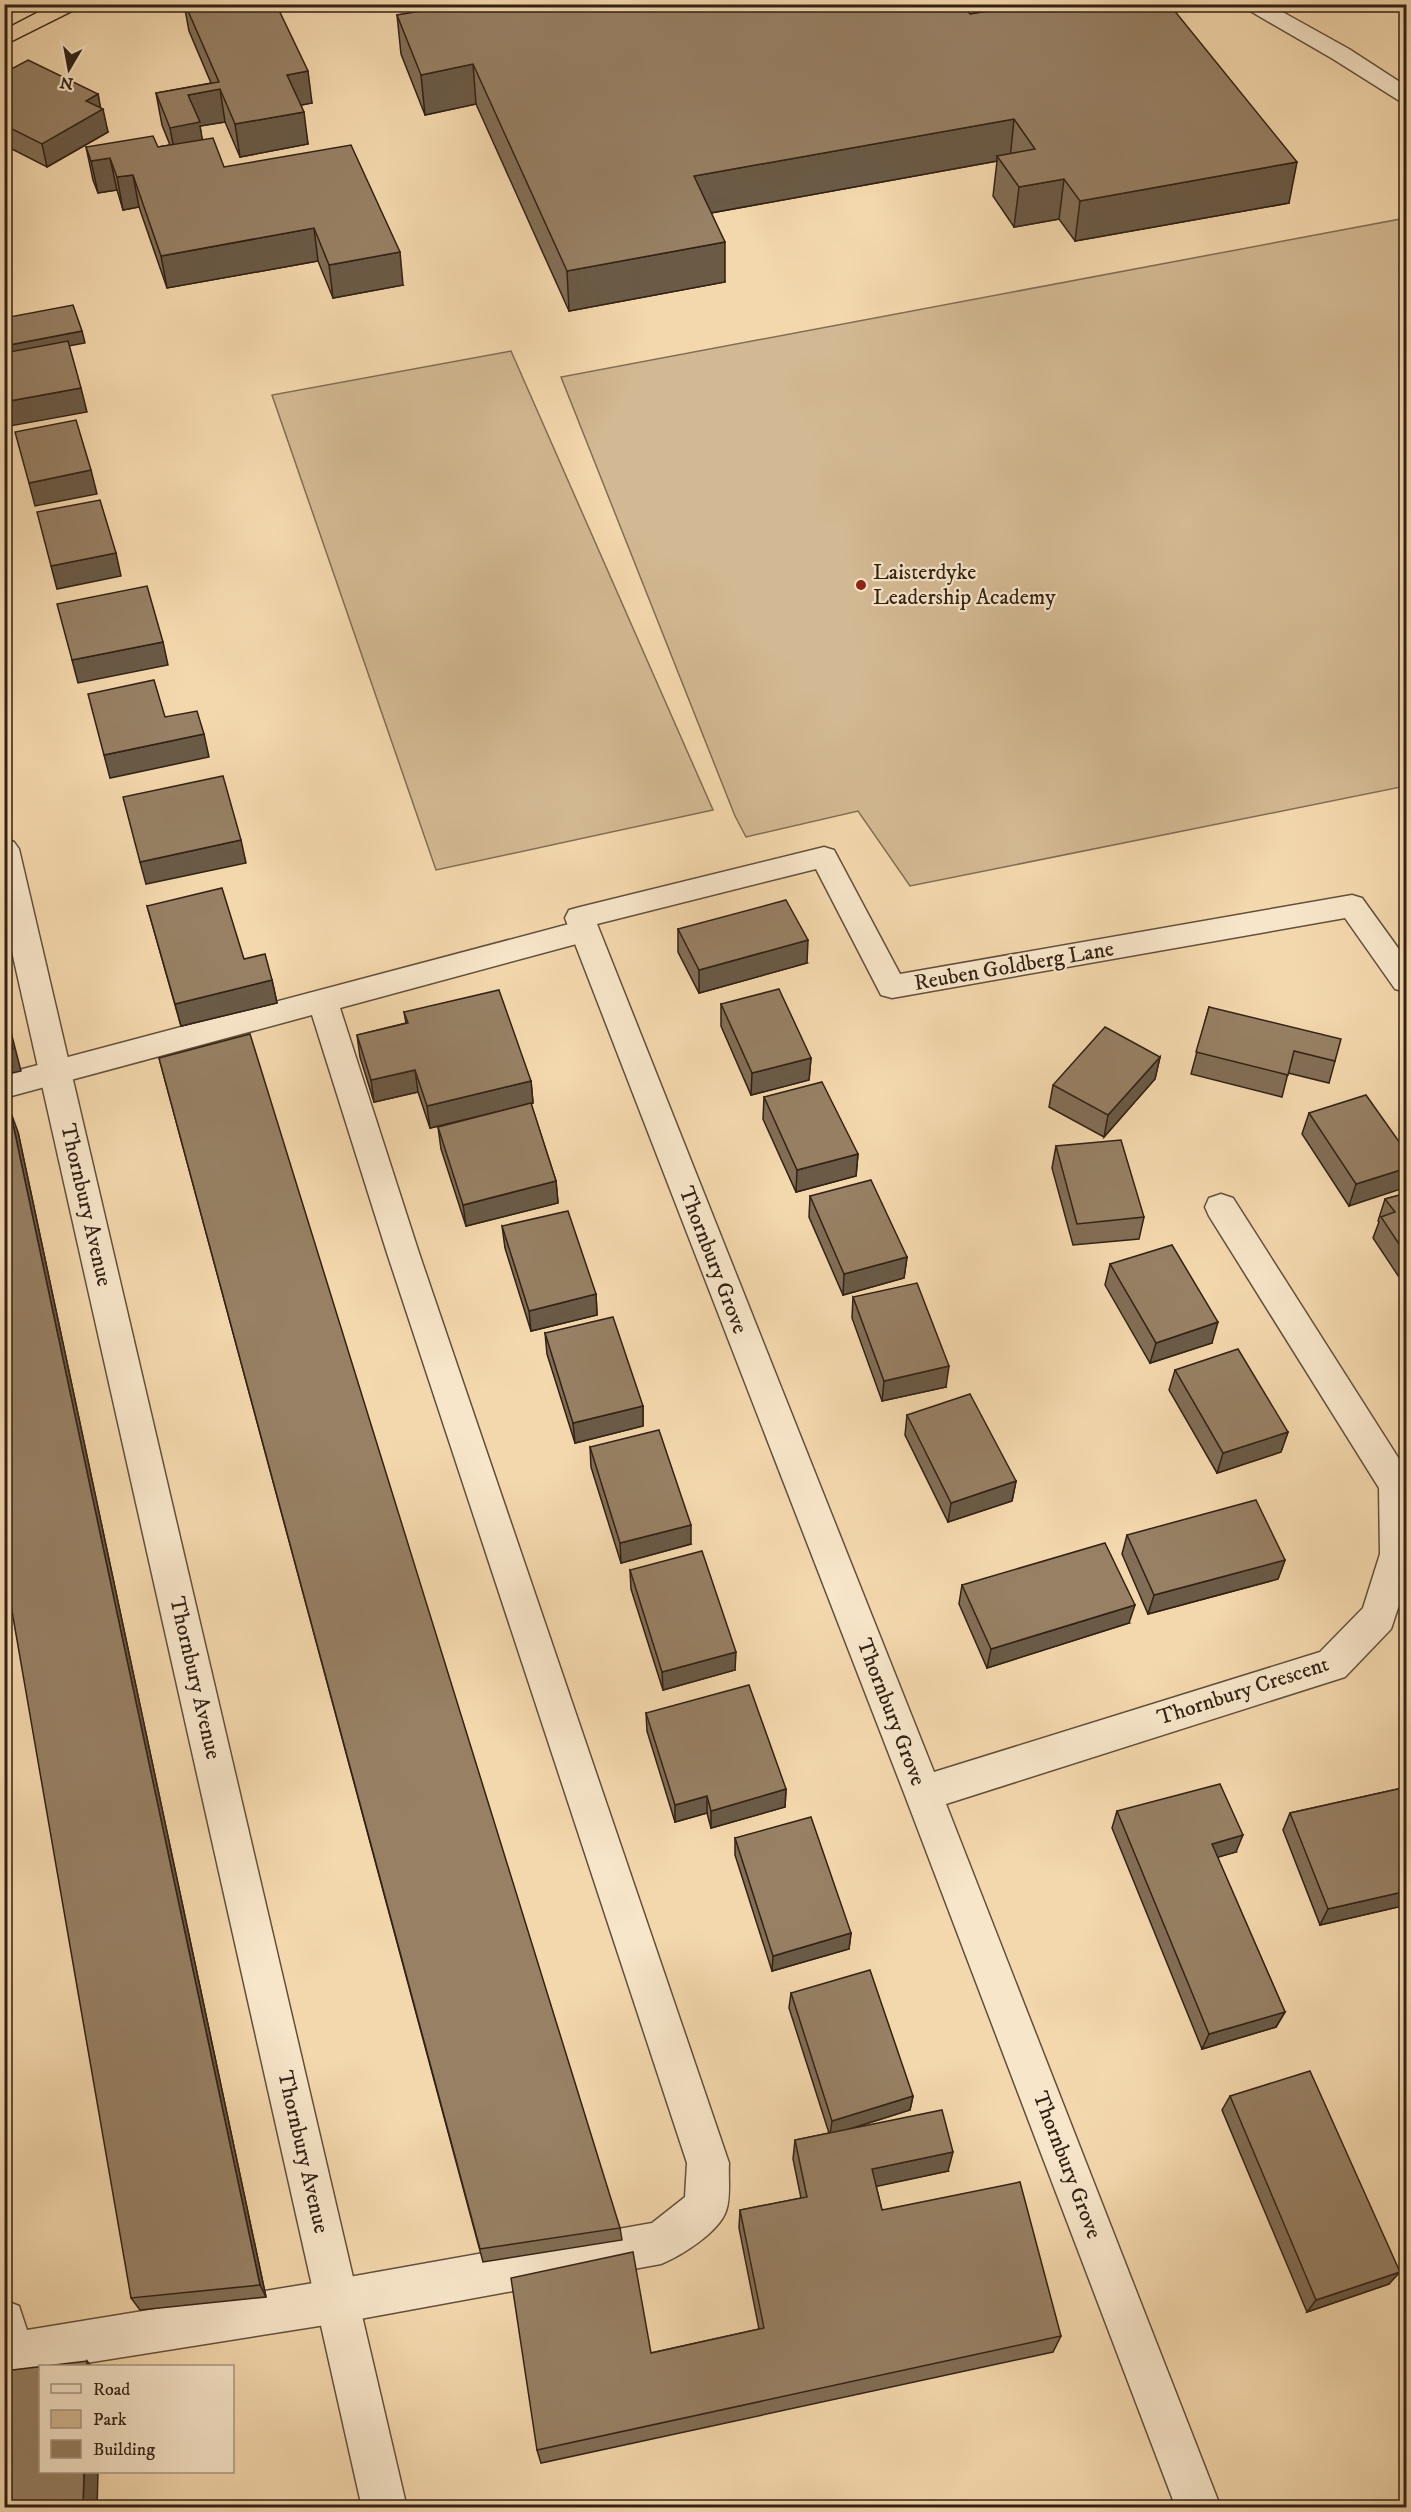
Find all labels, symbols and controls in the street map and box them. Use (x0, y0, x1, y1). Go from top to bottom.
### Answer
north arrow (39, 39, 99, 99)
text: N (58, 72, 75, 94)
place label: Laisterdyke Leadership Academy (873, 559, 1056, 611)
marker: Laisterdyke Leadership Academy (854, 578, 868, 592)
street label: Reuben Goldberg Lane (912, 935, 1116, 997)
street label: Thornbury Avenue (54, 1121, 118, 1289)
street label: Thornbury Grove (672, 1182, 754, 1338)
street label: Thornbury Avenue (163, 1594, 227, 1762)
street label: Thornbury Grove (850, 1634, 932, 1790)
street label: Thornbury Crescent (1154, 1651, 1332, 1731)
street label: Thornbury Avenue (271, 2068, 335, 2236)
street label: Thornbury Grove (1026, 2087, 1108, 2243)
legend (39, 2365, 234, 2473)
text: Road (93, 2379, 130, 2401)
text: Park (93, 2409, 127, 2431)
text: Building (93, 2439, 155, 2461)

